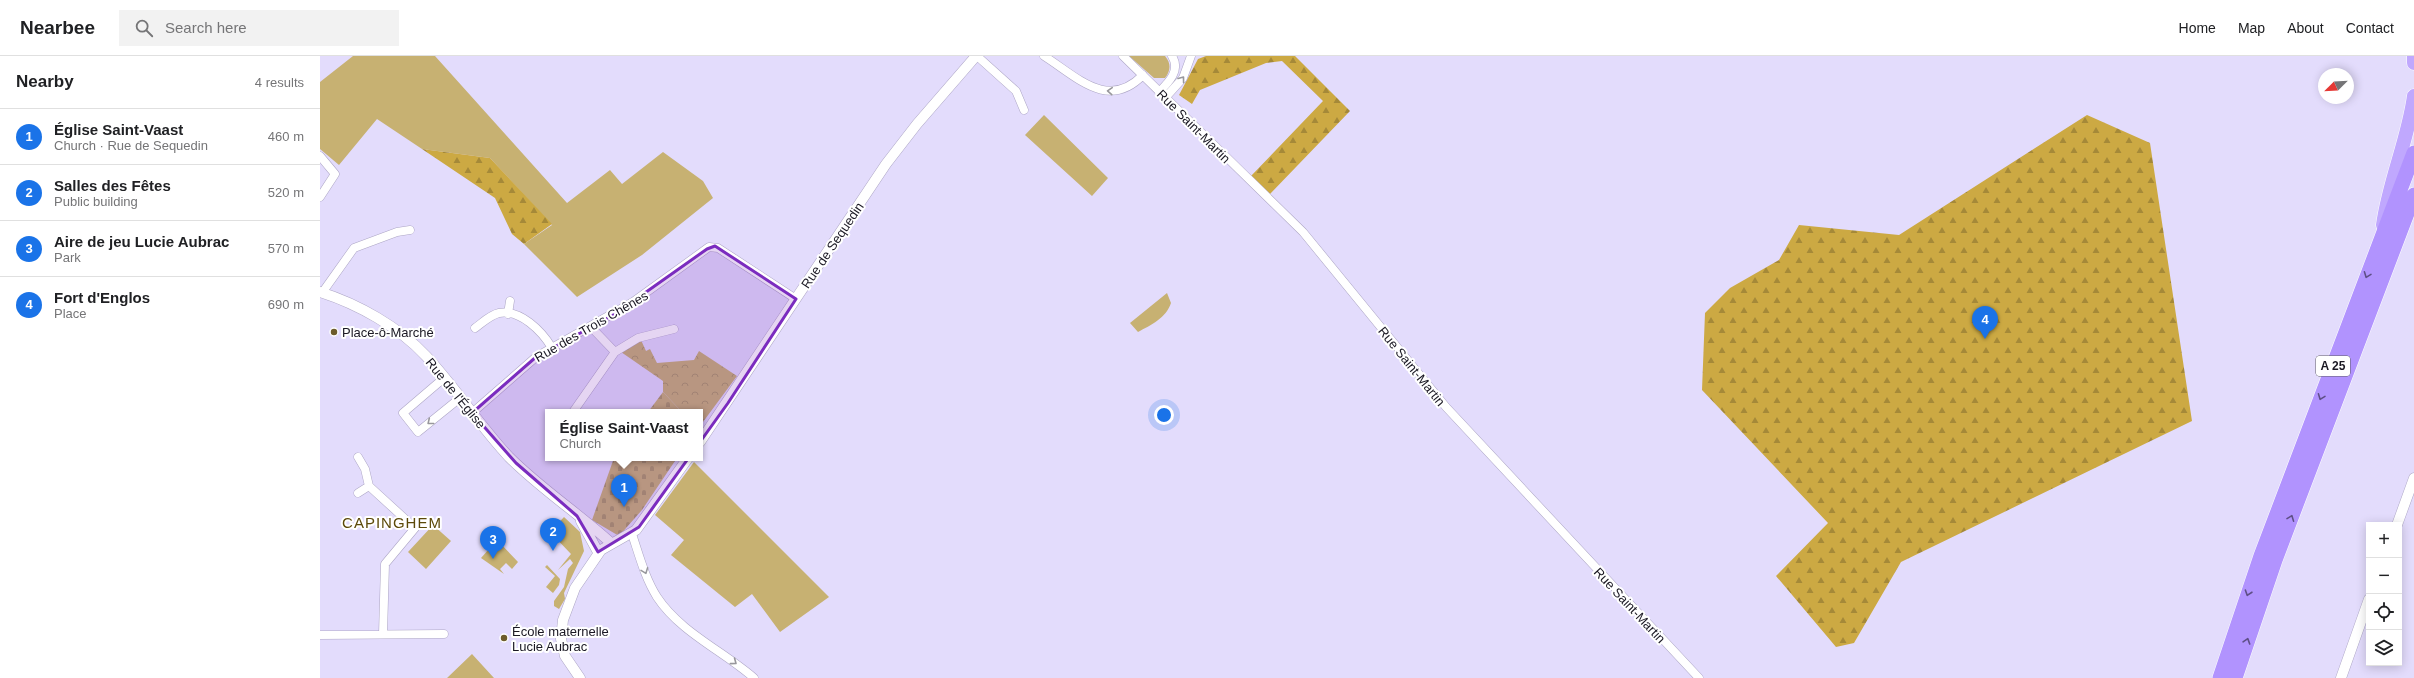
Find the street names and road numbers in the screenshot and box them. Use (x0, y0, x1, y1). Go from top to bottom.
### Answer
street label: Rue Saint-Martin (1154, 87, 1233, 166)
street label: Rue de Sequedin (798, 199, 867, 291)
street label: Rue des Trois Chênes (532, 288, 651, 365)
street label: Rue Saint-Martin (1375, 324, 1448, 409)
street label: Rue de l'Église (423, 355, 489, 432)
road number: A 25 (2316, 356, 2350, 376)
street label: Rue Saint-Martin (1591, 565, 1668, 646)

